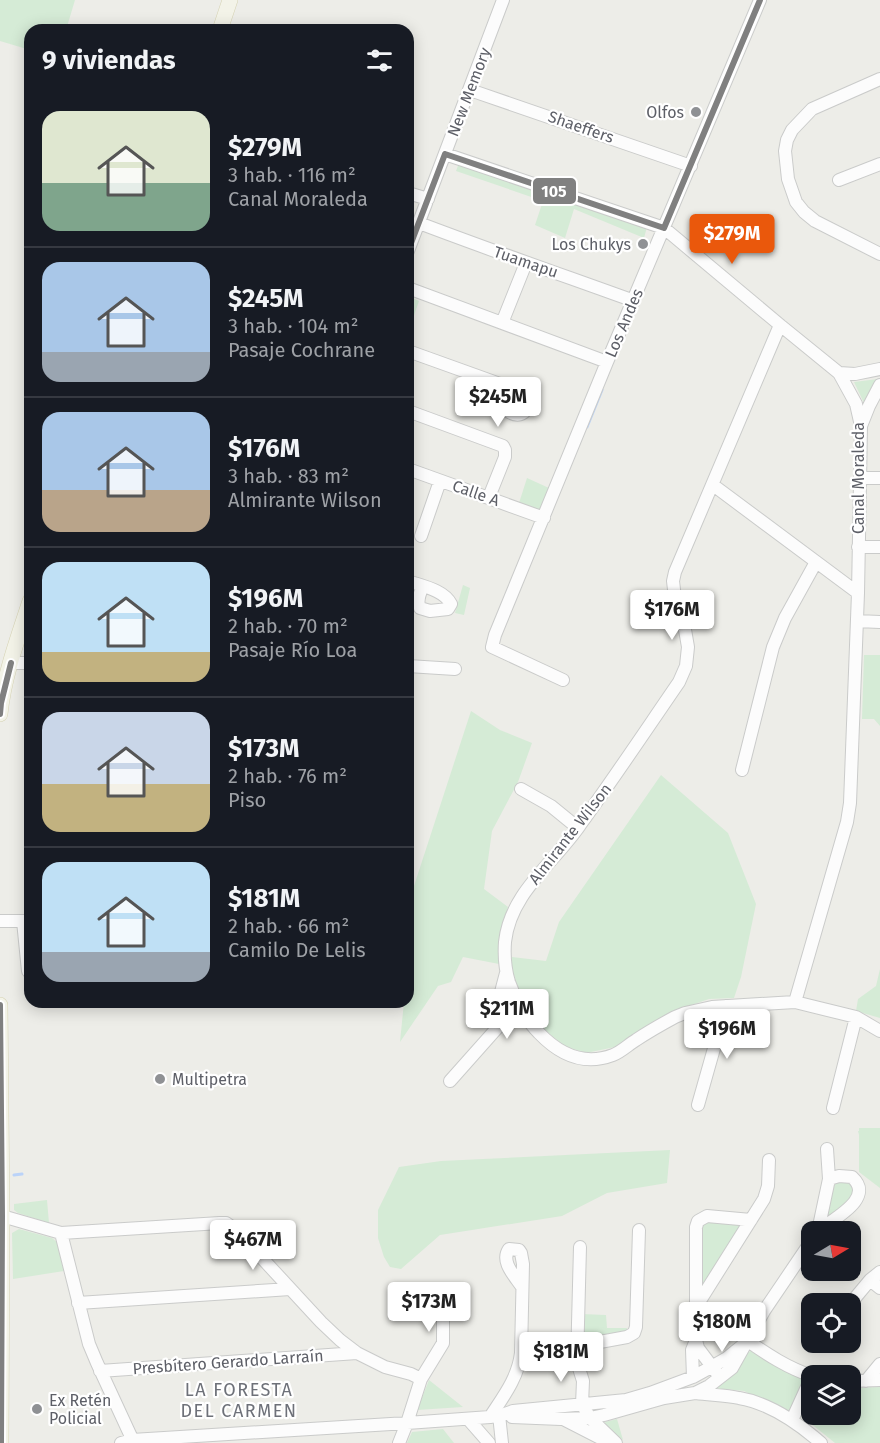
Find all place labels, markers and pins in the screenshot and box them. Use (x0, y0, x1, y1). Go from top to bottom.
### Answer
place label: Olfos (646, 103, 684, 122)
marker: Olfos (689, 105, 703, 119)
pin: $279M (690, 214, 774, 265)
place label: Los Chukys (551, 235, 631, 254)
marker: Los Chukys (636, 237, 650, 251)
pin: $245M (456, 377, 540, 428)
pin: $176M (630, 590, 714, 641)
pin: $211M (465, 989, 549, 1040)
pin: $196M (685, 1009, 769, 1060)
place label: Multipetra (172, 1070, 247, 1089)
marker: Multipetra (153, 1072, 167, 1086)
pin: $467M (211, 1220, 295, 1271)
pin: $173M (387, 1282, 471, 1333)
pin: $180M (680, 1302, 764, 1353)
pin: $181M (519, 1332, 603, 1383)
place label: Ex Retén Policial (49, 1391, 111, 1428)
marker: Ex Retén Policial (30, 1402, 44, 1416)

